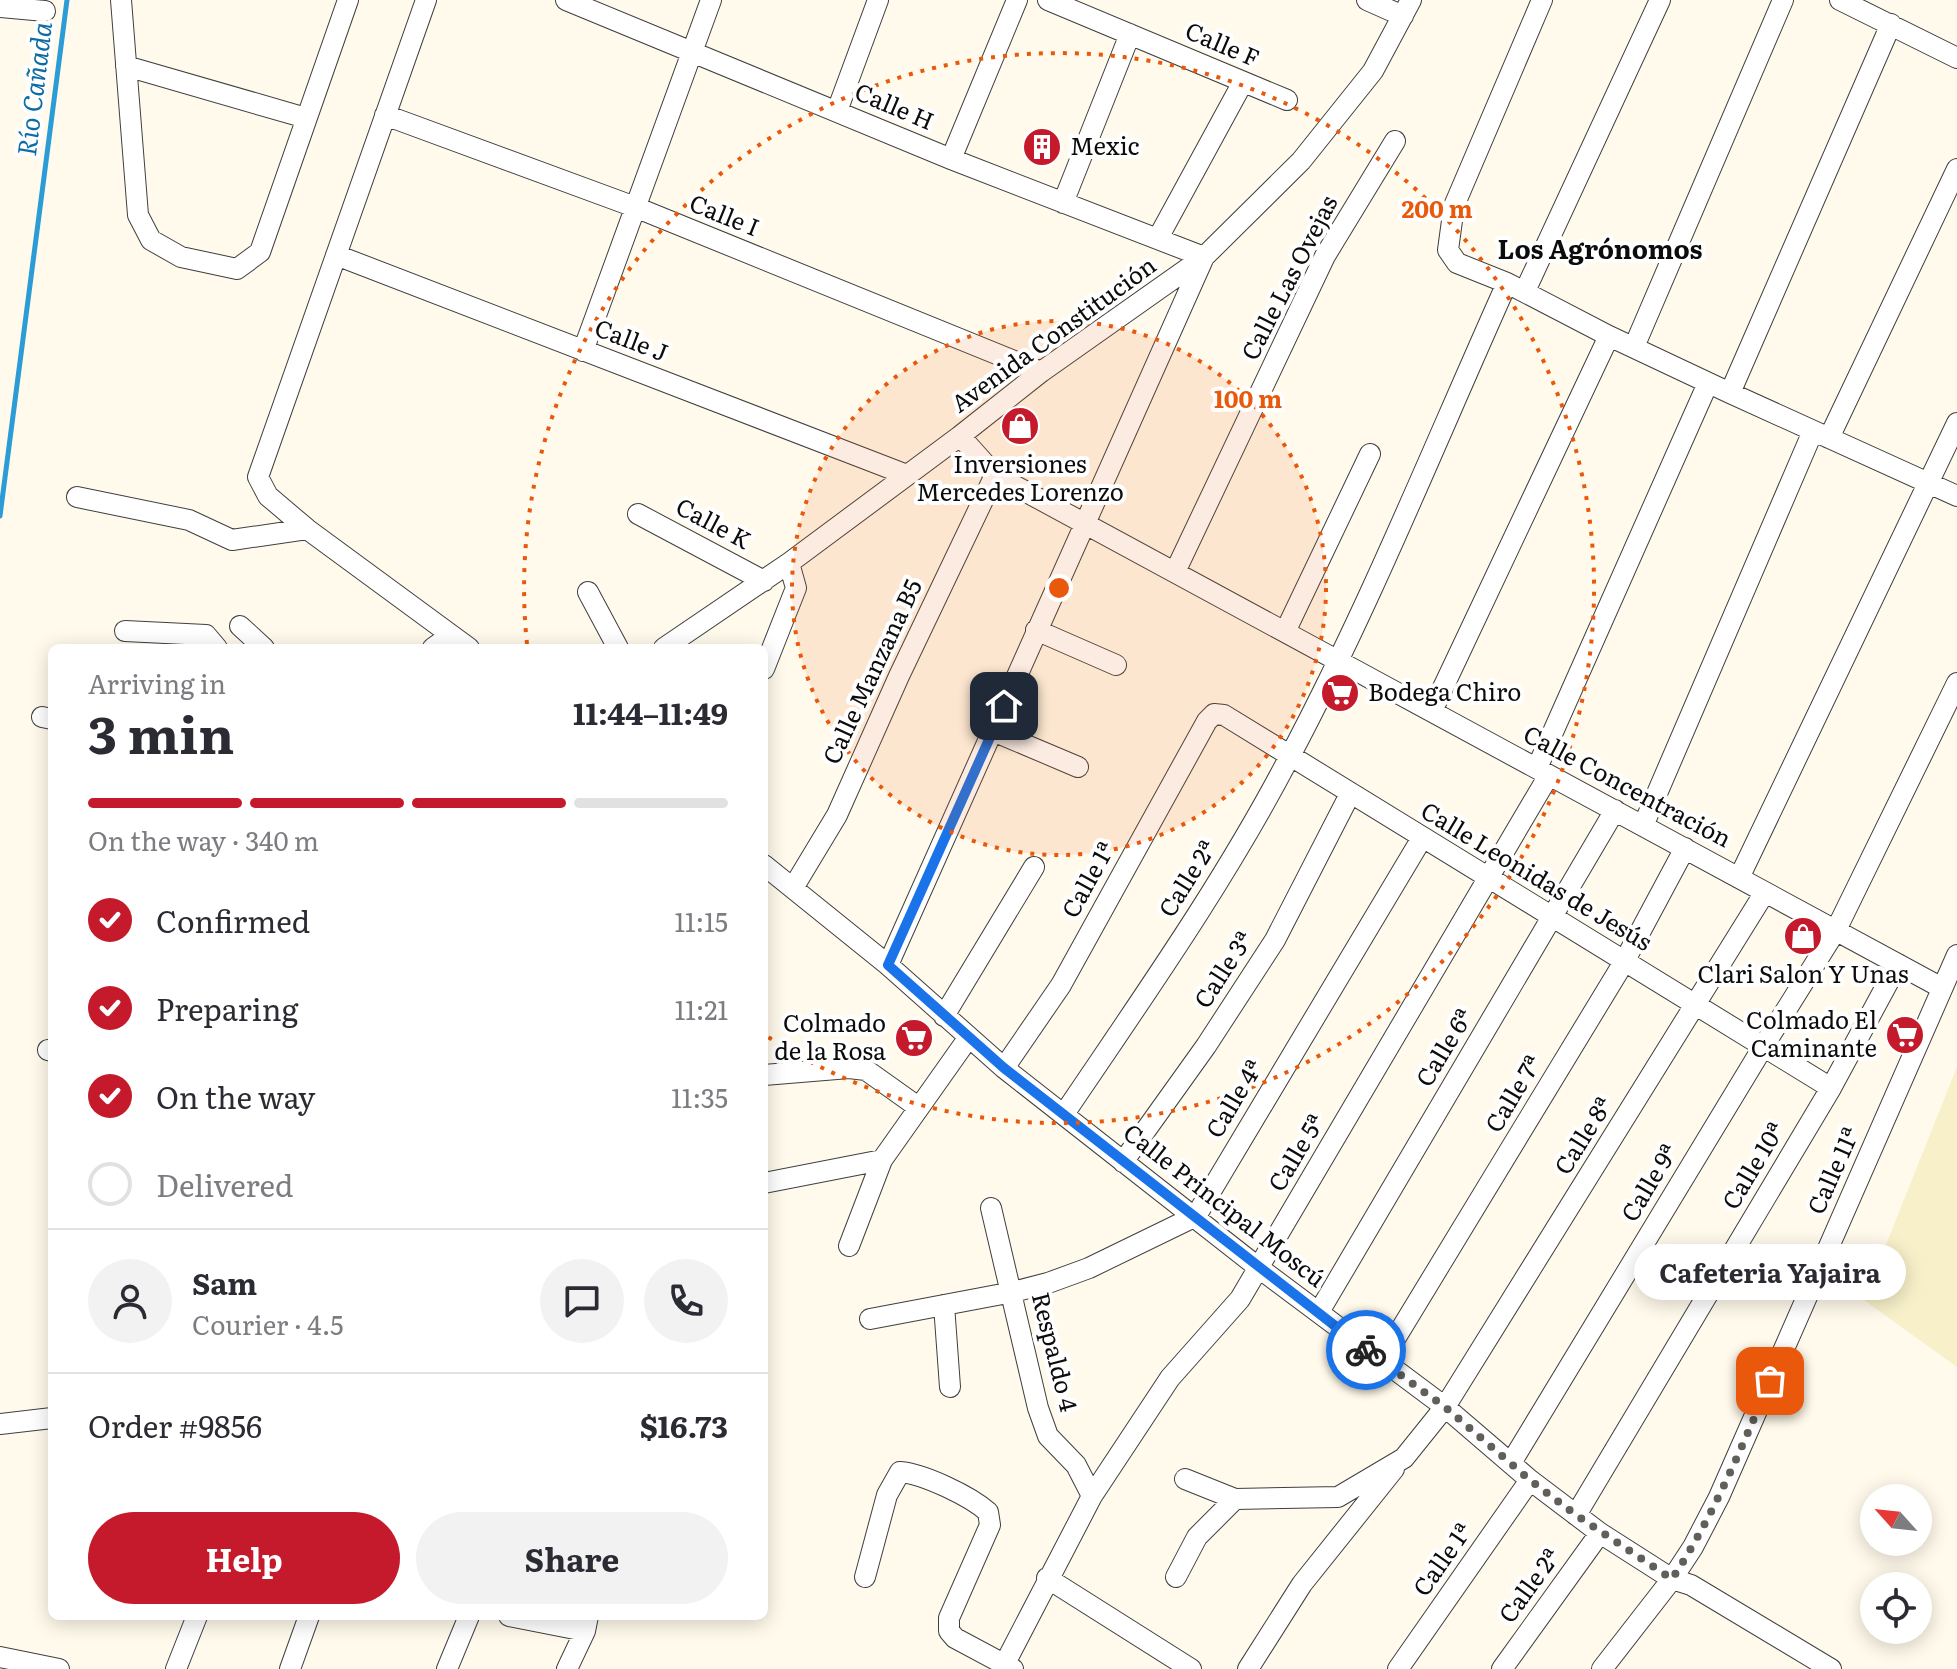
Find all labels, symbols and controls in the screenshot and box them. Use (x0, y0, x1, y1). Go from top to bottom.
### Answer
street label: Calle F (1181, 11, 1265, 74)
water label: Río Cañada (5, 19, 60, 158)
street label: Calle H (850, 72, 940, 137)
building icon: Mexic (1021, 126, 1063, 168)
place label: Mexic (1070, 127, 1140, 162)
street label: Calle I (685, 184, 765, 243)
street label: Calle Las Ovejas (1231, 188, 1344, 365)
text: 200 m (1401, 190, 1473, 225)
district label: Los Agrónomos (1498, 228, 1702, 267)
street label: Avenida Constitución (943, 247, 1162, 419)
street label: Calle J (590, 309, 674, 369)
text: 100 m (1214, 380, 1282, 415)
shop icon: Inversiones Mercedes Lorenzo (999, 405, 1041, 447)
place label: Inversiones Mercedes Lorenzo (916, 445, 1124, 508)
street label: Calle K (670, 487, 758, 556)
street label: Calle Manzana B5 (812, 573, 929, 769)
centre of rings (1045, 574, 1073, 602)
text: Arriving in (88, 663, 226, 702)
pin (970, 672, 1038, 740)
supermarket icon: Bodega Chiro (1319, 672, 1361, 714)
place label: Bodega Chiro (1368, 673, 1521, 708)
icon: home (982, 684, 1026, 728)
text: 11:44–11:49 (573, 690, 728, 734)
text: 3 min (88, 693, 234, 770)
street label: Calle Concentración (1518, 715, 1739, 855)
street label: Calle Leonidas de Jesús (1415, 792, 1660, 958)
text: On the way · 340 m (88, 820, 319, 859)
street label: Calle 2ª (1149, 832, 1223, 923)
street label: Calle 1ª (1052, 834, 1122, 923)
icon: check (88, 898, 132, 942)
text: Confirmed (156, 898, 310, 942)
text: 11:15 (674, 901, 728, 940)
shop icon: Clari Salon Y Unas (1782, 915, 1824, 957)
street label: Calle 3ª (1184, 923, 1260, 1014)
place label: Clari Salon Y Unas (1697, 955, 1909, 990)
icon: check (88, 986, 132, 1030)
text: Preparing (156, 986, 298, 1030)
text: 11:21 (675, 989, 728, 1028)
street label: Calle 6ª (1406, 1001, 1480, 1092)
place label: Colmado El Caminante (1746, 1001, 1877, 1064)
place label: Colmado de la Rosa (774, 1004, 886, 1067)
supermarket icon: Colmado El Caminante (1884, 1014, 1926, 1056)
supermarket icon: Colmado de la Rosa (893, 1017, 935, 1059)
street label: Calle 7ª (1475, 1047, 1549, 1138)
street label: Calle 4ª (1196, 1052, 1270, 1144)
icon: check (88, 1074, 132, 1118)
text: On the way (156, 1074, 315, 1118)
text: 11:35 (671, 1077, 728, 1116)
street label: Calle 8ª (1544, 1089, 1619, 1180)
street label: Calle 5ª (1258, 1106, 1332, 1197)
street label: Calle Principal Moscú (1117, 1114, 1334, 1294)
street label: Calle 10ª (1712, 1114, 1792, 1215)
street label: Calle 11ª (1797, 1121, 1866, 1219)
street label: Calle 9ª (1611, 1136, 1685, 1227)
text: Delivered (156, 1162, 293, 1206)
callout: Cafeteria Yajaira (1634, 1245, 1906, 1301)
text: Cafeteria Yajaira (1659, 1252, 1881, 1291)
button: person (88, 1259, 172, 1343)
button: chat (540, 1259, 624, 1343)
button: phone (644, 1259, 728, 1343)
text: Sam (192, 1260, 257, 1304)
street label: Respaldo 4 (1025, 1288, 1088, 1415)
text: Courier · 4.5 (192, 1304, 344, 1343)
courier (1326, 1310, 1406, 1390)
icon: bike (1344, 1328, 1388, 1372)
pin (1736, 1347, 1804, 1415)
icon: bag (1748, 1359, 1792, 1403)
text: Order #9856 (88, 1403, 262, 1447)
text: $16.73 (640, 1403, 728, 1447)
north arrow (1860, 1484, 1932, 1556)
map controls (1860, 1484, 1932, 1644)
button: Help (88, 1512, 400, 1604)
button: Share (416, 1512, 728, 1604)
street label: Calle 1ª (1403, 1515, 1479, 1602)
street label: Calle 2ª (1489, 1540, 1567, 1629)
button: locate (1860, 1572, 1932, 1644)

